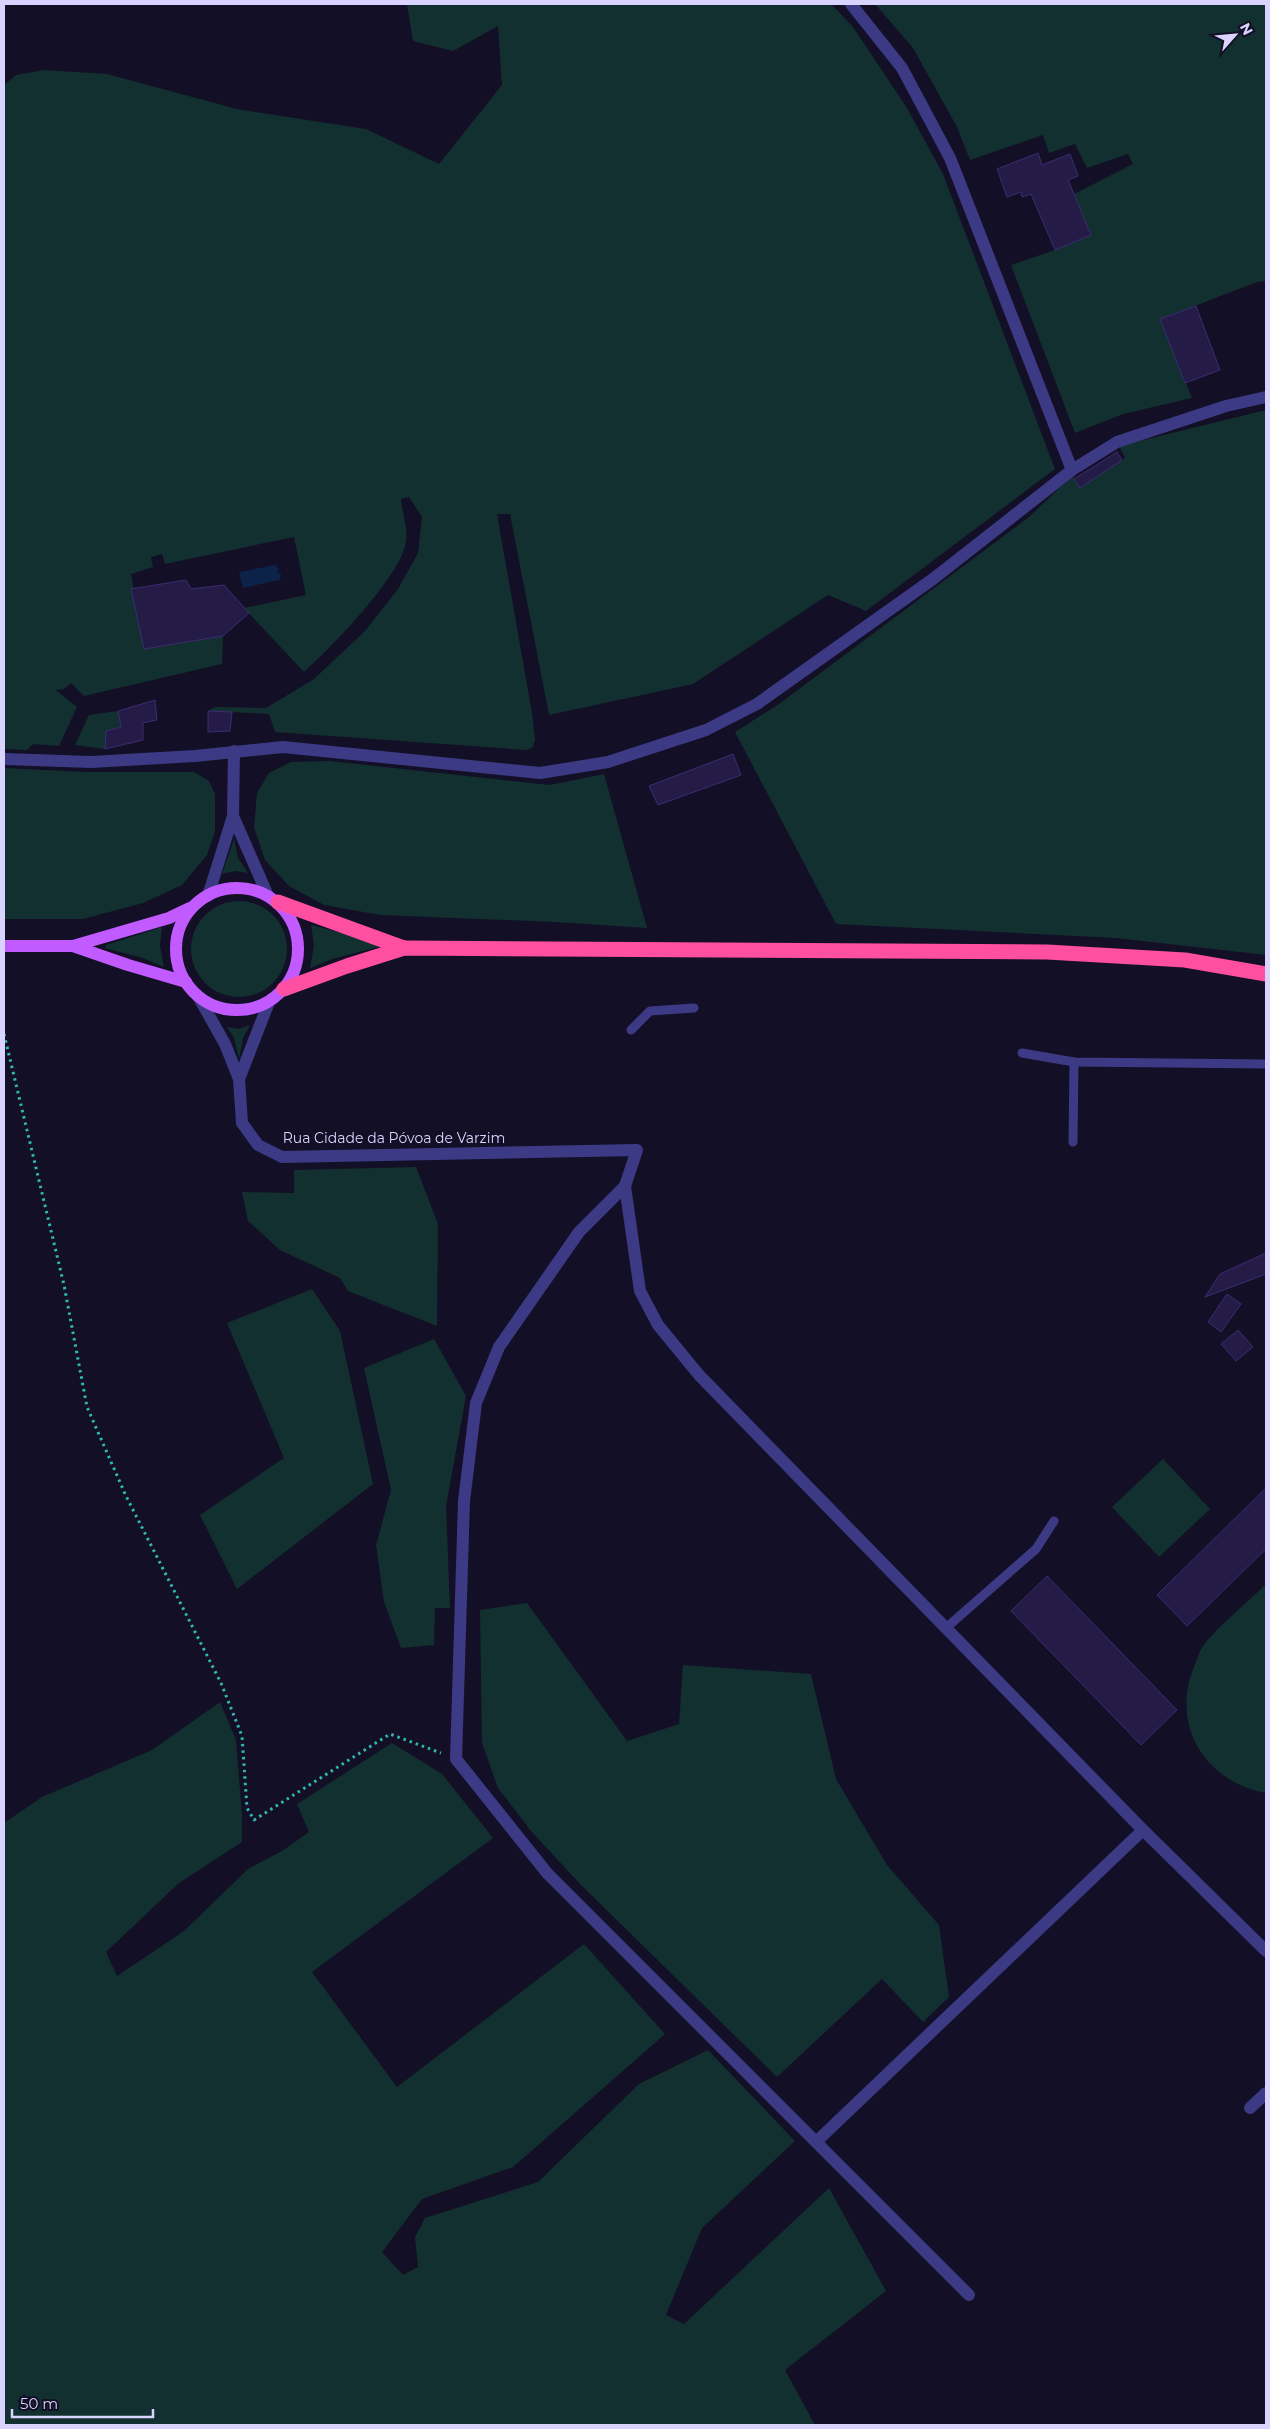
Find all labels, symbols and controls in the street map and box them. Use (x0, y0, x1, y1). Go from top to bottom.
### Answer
north arrow (1210, 10, 1260, 60)
text: N (1236, 20, 1257, 38)
street label: Rua Cidade da Póvoa de Varzim (283, 1129, 505, 1147)
scale bar (12, 2386, 154, 2418)
text: 50 m (20, 2394, 58, 2413)

